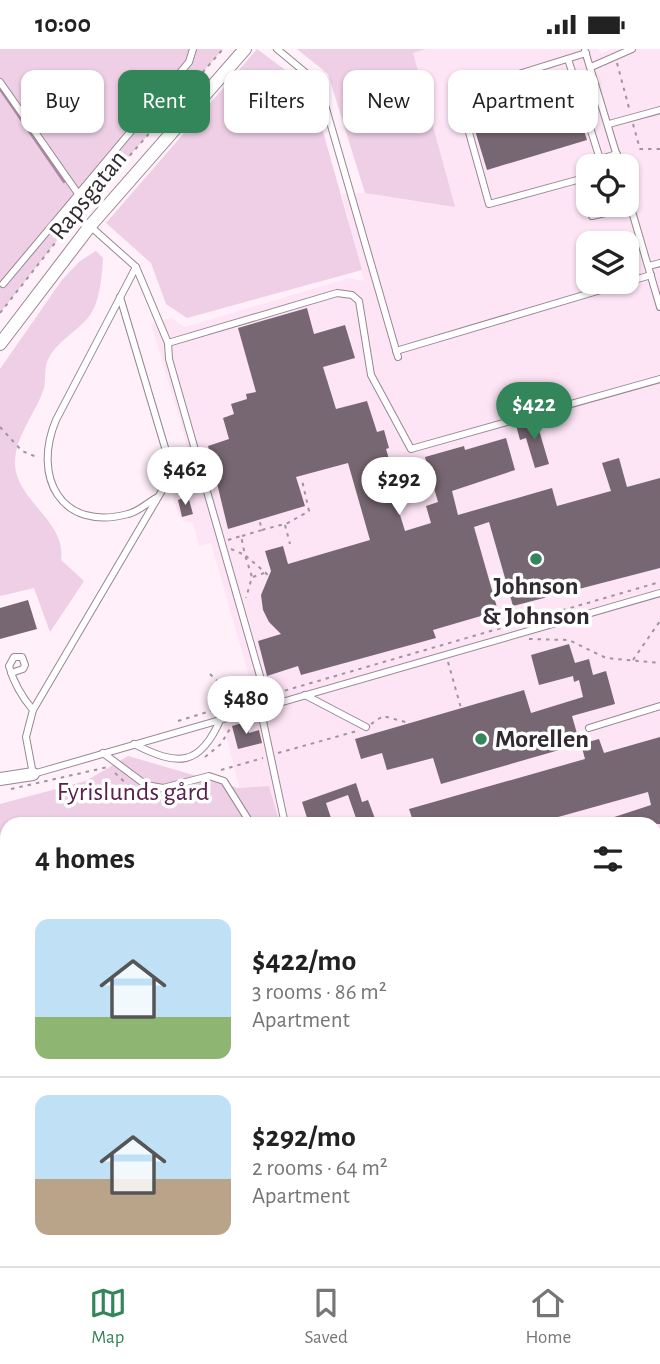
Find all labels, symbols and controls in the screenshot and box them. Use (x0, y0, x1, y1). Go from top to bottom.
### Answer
text: 10:00 (35, 11, 91, 37)
chip: Buy (21, 70, 104, 133)
chip: Rent (118, 70, 210, 133)
chip: Filters (224, 70, 329, 133)
chip: New (343, 70, 434, 133)
chip: Apartment (448, 70, 598, 133)
street label: Rapsgatan (44, 145, 132, 245)
map controls (576, 154, 639, 294)
button: locate (576, 154, 639, 217)
button: layers (576, 231, 639, 294)
pin: $422 (493, 383, 575, 442)
text: $422 (512, 393, 556, 416)
pin: $462 (144, 447, 226, 507)
pin: $292 (358, 457, 440, 517)
text: $462 (163, 458, 207, 481)
text: $292 (377, 468, 421, 491)
marker: Johnson & Johnson (528, 551, 544, 567)
place label: Johnson & Johnson (482, 573, 590, 629)
pin: $480 (205, 677, 287, 736)
text: $480 (223, 687, 269, 710)
place label: Morellen (495, 726, 589, 752)
marker: Morellen (473, 731, 489, 747)
park label: Fyrislunds gård (57, 779, 209, 805)
icon: filters (589, 840, 627, 878)
text: 4 homes (35, 844, 135, 874)
text: $422/mo (252, 946, 356, 976)
icon: home (91, 947, 175, 1031)
text: 3 rooms · 86 m² (252, 981, 387, 1004)
text: Apartment (252, 1009, 350, 1032)
text: $292/mo (252, 1122, 356, 1152)
icon: home (91, 1123, 175, 1207)
text: 2 rooms · 64 m² (252, 1157, 388, 1180)
text: Apartment (252, 1185, 350, 1208)
tab: Map (89, 1284, 127, 1349)
tab: Saved (304, 1284, 348, 1349)
tab: Home (525, 1284, 571, 1349)

